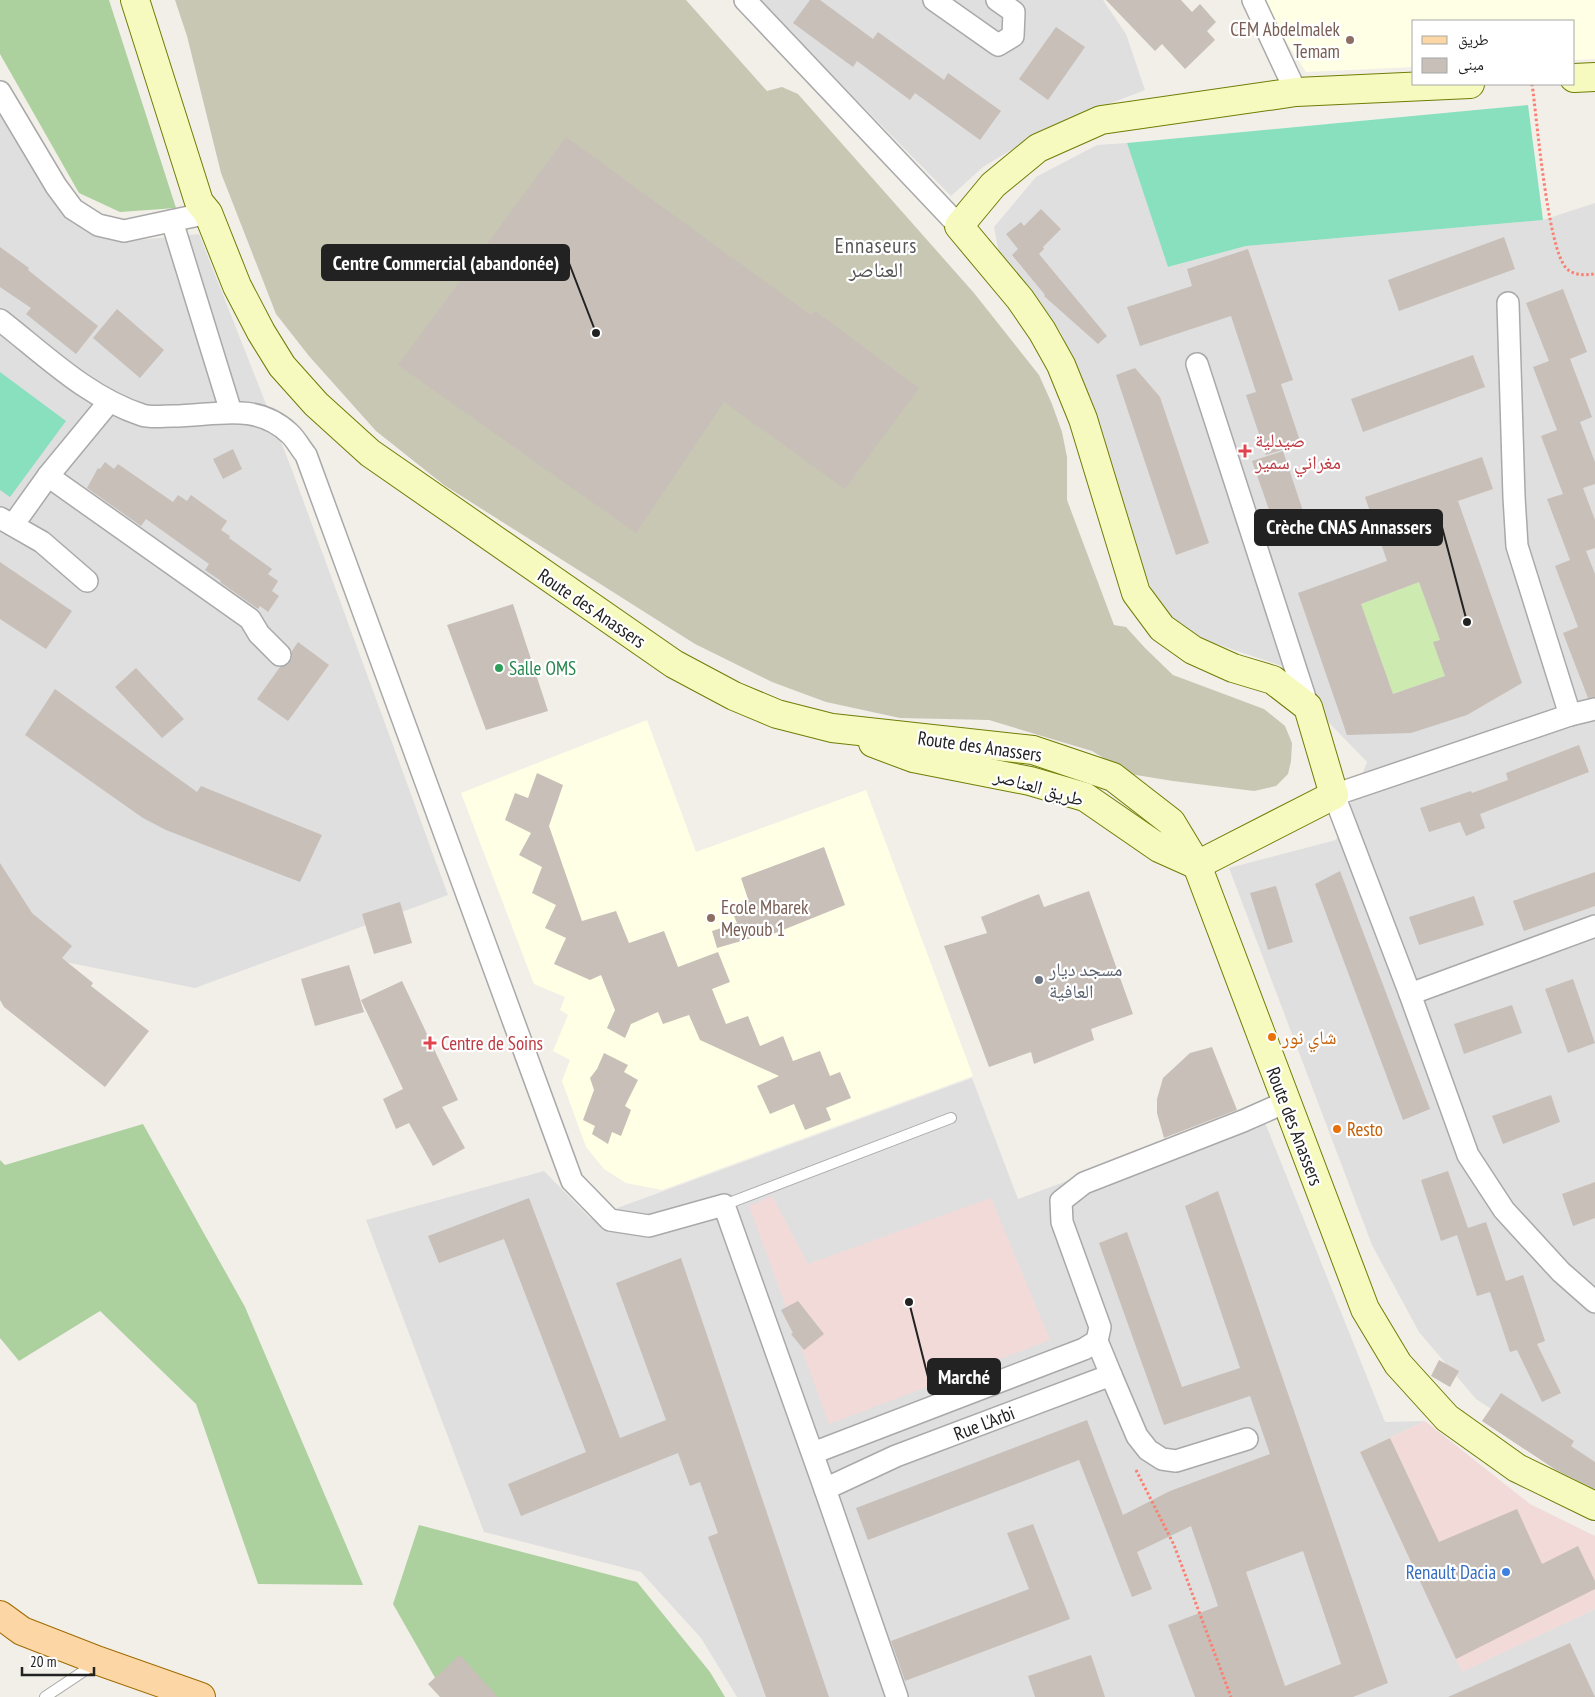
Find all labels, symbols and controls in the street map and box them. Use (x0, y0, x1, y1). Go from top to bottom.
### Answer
place label: CEM Abdelmalek Temam (1230, 17, 1341, 63)
legend (1412, 20, 1575, 85)
text: طريق (1458, 30, 1489, 50)
marker: CEM Abdelmalek Temam (1344, 34, 1356, 46)
text: مبنى (1458, 55, 1484, 75)
district label: Ennaseurs العناصر (835, 232, 917, 283)
callout: Centre Commercial (abandonée) (322, 245, 569, 280)
text: Centre Commercial (abandonée) (333, 250, 559, 276)
place label: صيدلية مغراني سمير (1254, 428, 1341, 478)
marker: صيدلية مغراني سمير (1239, 445, 1251, 457)
callout: Crèche CNAS Annassers (1255, 510, 1442, 545)
text: Crèche CNAS Annassers (1266, 514, 1432, 540)
street label: Route des Anassers (533, 563, 651, 653)
place label: Salle OMS (509, 656, 576, 680)
marker: Salle OMS (493, 662, 505, 674)
street label: Route des Anassers (916, 725, 1044, 767)
street label: طريق العناصر (990, 762, 1087, 811)
place label: Ecole Mbarek Meyoub 1 (721, 895, 809, 941)
marker: Ecole Mbarek Meyoub 1 (705, 912, 717, 924)
place label: مسجد ديار العافية (1048, 957, 1122, 1003)
marker: مسجد ديار العافية (1033, 974, 1045, 986)
place label: شاي نور (1281, 1025, 1337, 1053)
place label: Centre de Soins (441, 1031, 543, 1055)
marker: شاي نور (1266, 1031, 1278, 1043)
marker: Centre de Soins (423, 1036, 437, 1050)
street label: Route des Anassers (1261, 1063, 1329, 1189)
place label: Resto (1347, 1117, 1383, 1141)
marker: Resto (1331, 1123, 1343, 1135)
callout: Marché (928, 1359, 1000, 1394)
text: Marché (938, 1364, 990, 1390)
street label: Rue L'Arbi (950, 1400, 1018, 1446)
place label: Renault Dacia (1406, 1560, 1496, 1584)
marker: Renault Dacia (1500, 1566, 1512, 1578)
scale bar (22, 1644, 95, 1676)
text: 20 m (30, 1652, 56, 1671)

